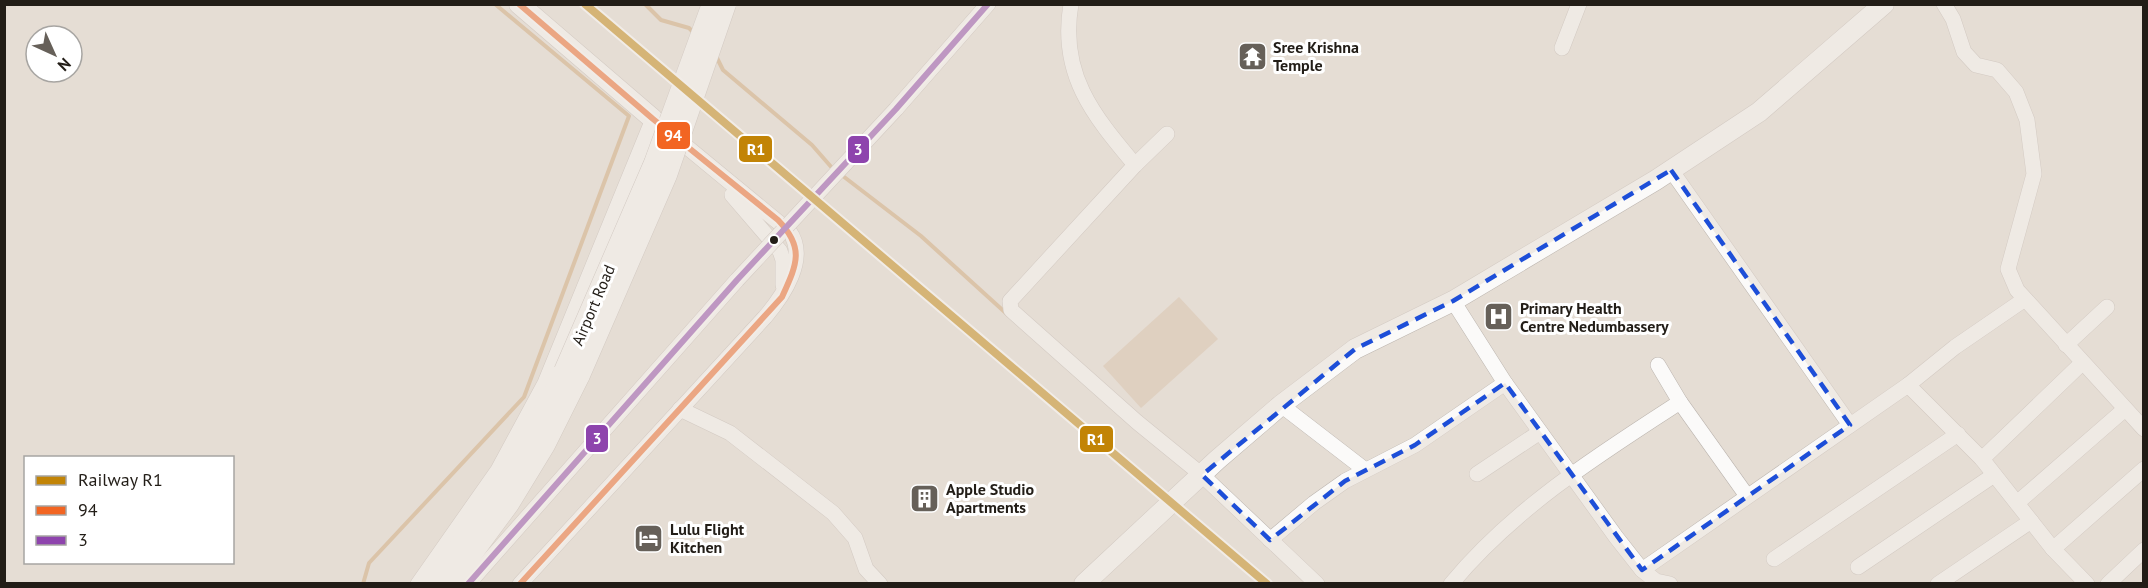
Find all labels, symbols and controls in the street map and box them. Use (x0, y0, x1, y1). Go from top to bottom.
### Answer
north arrow (24, 24, 84, 84)
place label: Sree Krishna Temple (1273, 37, 1359, 75)
temple icon: Sree Krishna Temple (1236, 40, 1268, 72)
text: N (54, 54, 75, 75)
line badge: 94 (656, 121, 691, 150)
text: 94 (664, 125, 682, 145)
line badge: R1 (738, 135, 773, 163)
line badge: 3 (847, 135, 870, 164)
text: R1 (747, 139, 765, 159)
text: 3 (853, 139, 863, 159)
unlabelled marker (768, 234, 780, 246)
street label: Airport Road (567, 262, 619, 348)
place label: Primary Health Centre Nedumbassery (1520, 298, 1669, 336)
hospital icon: Primary Health Centre Nedumbassery (1483, 301, 1515, 333)
line badge: 3 (585, 424, 609, 453)
line badge: R1 (1079, 425, 1114, 453)
text: 3 (592, 428, 602, 448)
text: R1 (1087, 429, 1105, 449)
legend (24, 456, 234, 564)
text: Railway R1 (78, 468, 163, 491)
place label: Apple Studio Apartments (946, 479, 1034, 517)
building icon: Apple Studio Apartments (909, 482, 941, 514)
text: 94 (78, 498, 98, 521)
place label: Lulu Flight Kitchen (670, 519, 745, 557)
hotel icon: Lulu Flight Kitchen (633, 522, 665, 554)
text: 3 (78, 528, 88, 551)

